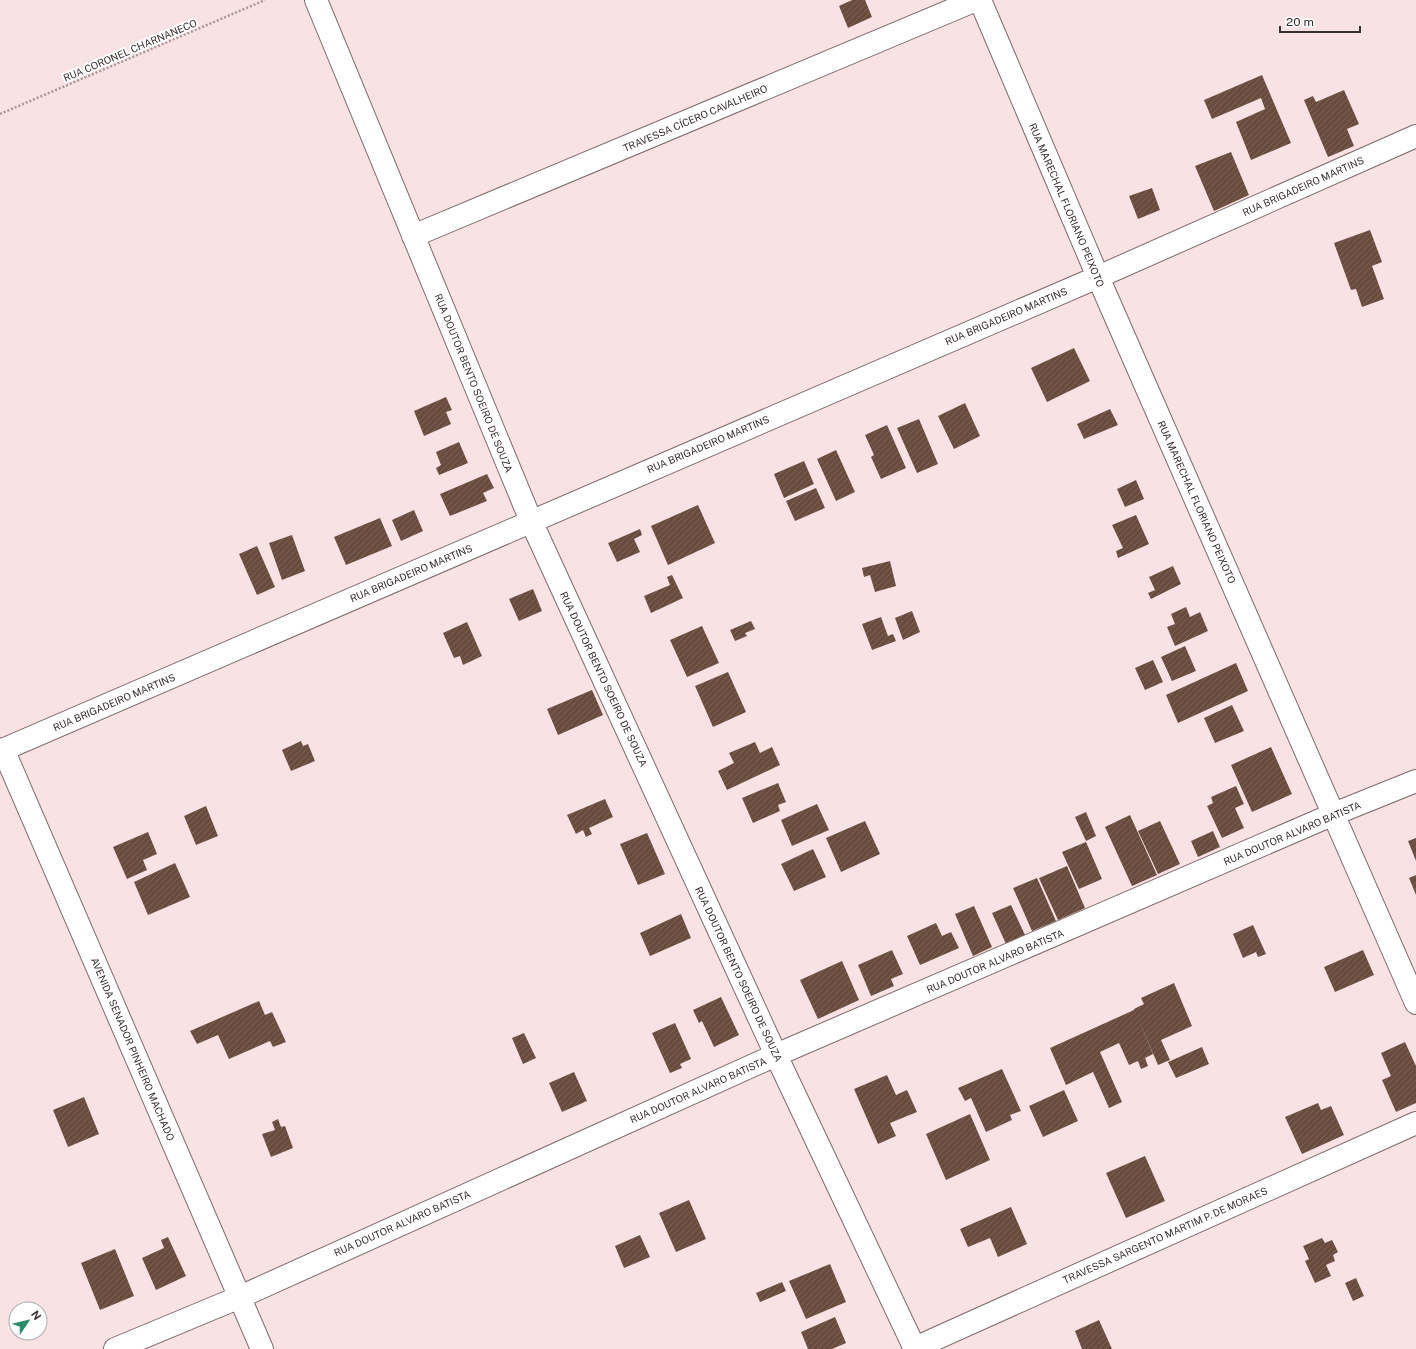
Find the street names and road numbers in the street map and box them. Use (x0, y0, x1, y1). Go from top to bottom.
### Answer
street label: RUA CORONEL CHARNANECO (61, 16, 199, 84)
street label: TRAVESSA CÍCERO CAVALHEIRO (621, 82, 769, 154)
street label: RUA MARECHAL FLORIANO PEIXOTO (1027, 121, 1107, 289)
street label: RUA BRIGADEIRO MARTINS (1240, 154, 1366, 218)
street label: RUA BRIGADEIRO MARTINS (943, 285, 1069, 347)
street label: RUA DOUTOR BENTO SOEIRO DE SOUZA (432, 292, 516, 474)
street label: RUA BRIGADEIRO MARTINS (645, 413, 771, 475)
street label: RUA MARECHAL FLORIANO PEIXOTO (1155, 419, 1239, 585)
street label: RUA BRIGADEIRO MARTINS (348, 542, 474, 604)
street label: RUA DOUTOR BENTO SOEIRO DE SOUZA (558, 590, 650, 768)
street label: RUA BRIGADEIRO MARTINS (51, 671, 177, 733)
street label: RUA DOUTOR ALVARO BATISTA (1222, 799, 1362, 867)
street label: RUA DOUTOR BENTO SOEIRO DE SOUZA (693, 885, 785, 1063)
street label: RUA DOUTOR ALVARO BATISTA (925, 927, 1065, 995)
street label: AVENIDA SENADOR PINHEIRO MACHADO (89, 956, 177, 1142)
street label: RUA DOUTOR ALVARO BATISTA (628, 1054, 768, 1126)
street label: TRAVESSA SARGENTO MARTIM P. DE MORAES (1061, 1184, 1269, 1286)
street label: RUA DOUTOR ALVARO BATISTA (332, 1187, 472, 1259)

